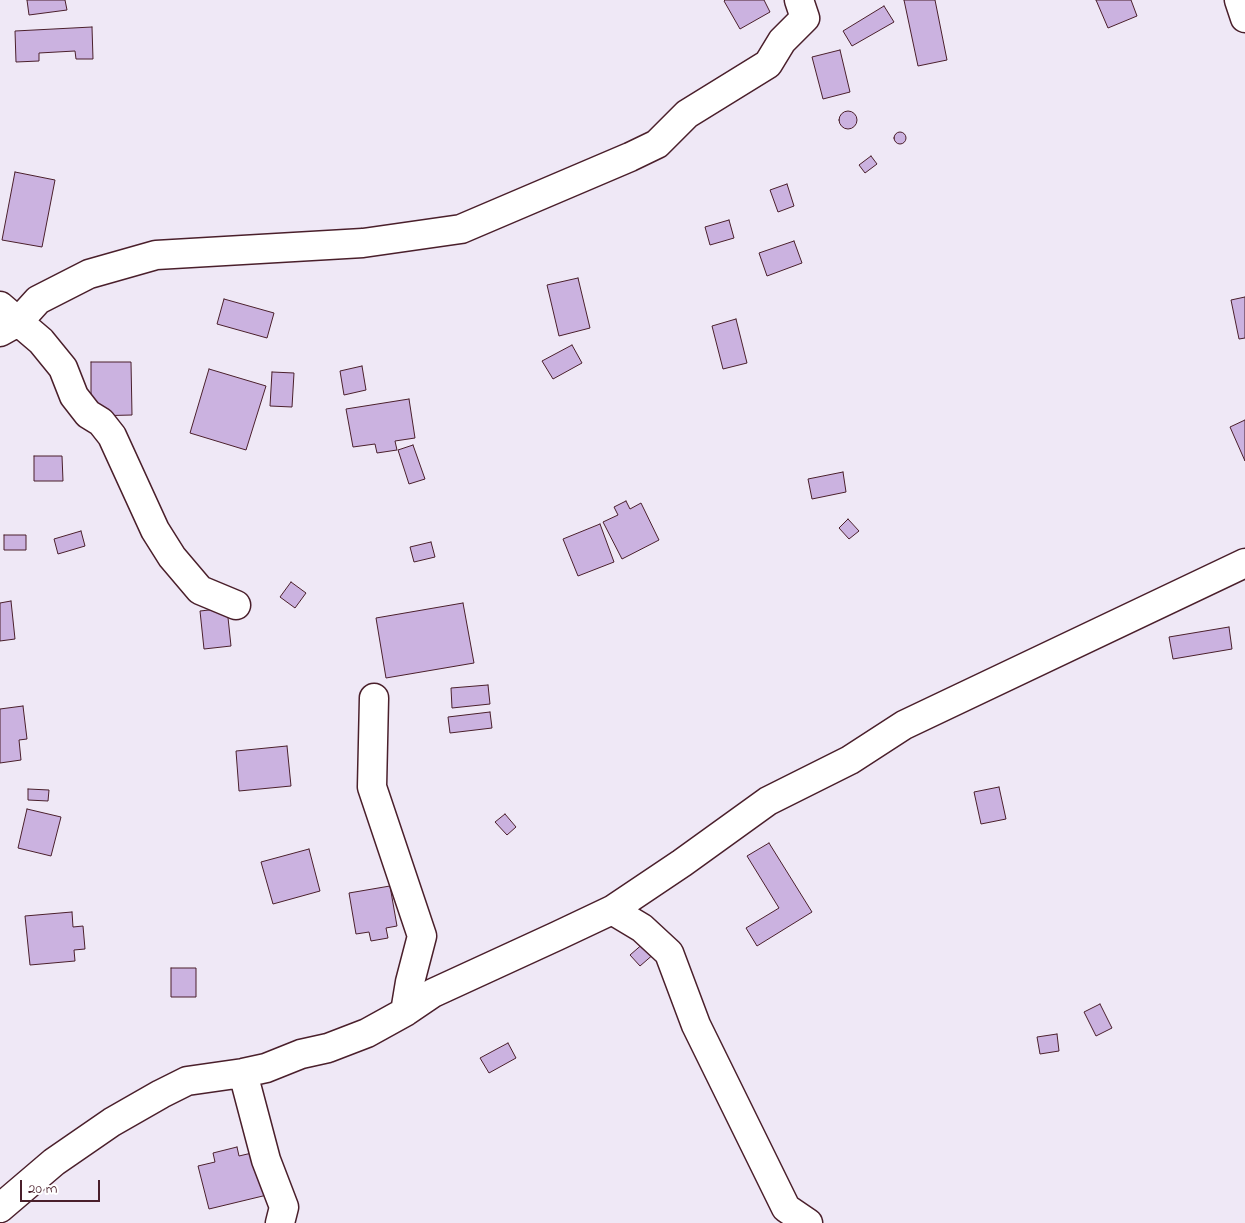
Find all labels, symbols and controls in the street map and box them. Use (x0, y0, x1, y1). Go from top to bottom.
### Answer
scale bar (22, 1170, 102, 1202)
text: 20 m (28, 1178, 57, 1200)

